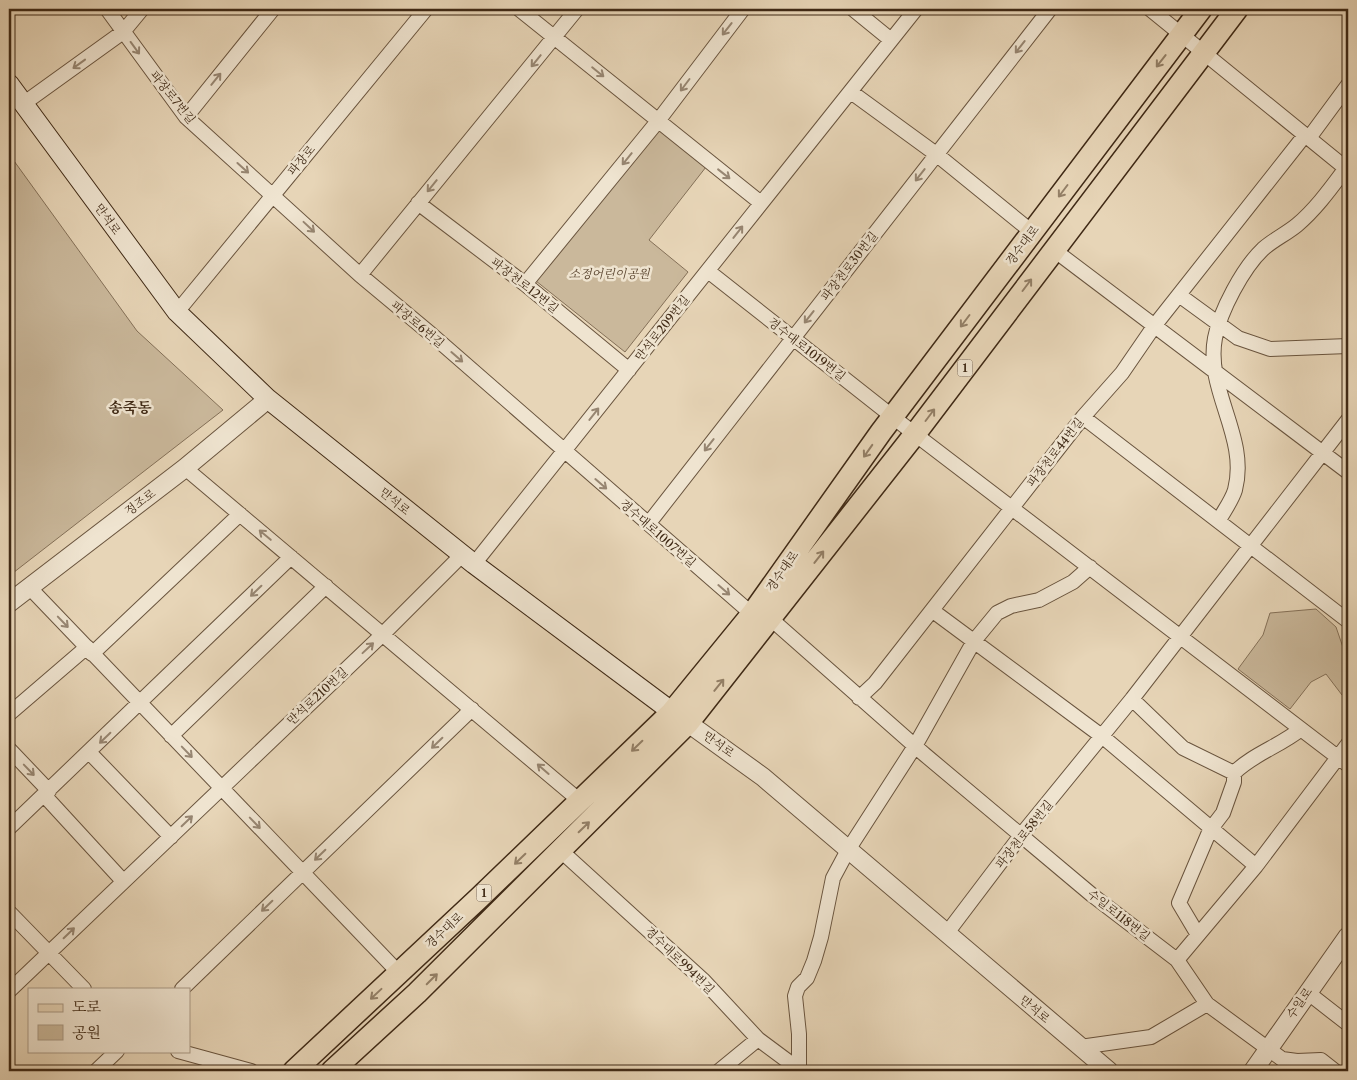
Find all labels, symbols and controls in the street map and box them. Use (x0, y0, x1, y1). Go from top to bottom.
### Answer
one-way arrow (722, 22, 733, 35)
one-way arrow (1014, 40, 1025, 53)
one-way arrow (130, 41, 140, 55)
one-way arrow (530, 54, 541, 67)
one-way arrow (1155, 54, 1166, 67)
one-way arrow (73, 58, 87, 69)
street label: 파장로7번길 (147, 67, 199, 127)
one-way arrow (591, 67, 604, 78)
one-way arrow (211, 73, 222, 86)
one-way arrow (679, 78, 690, 91)
street label: 파장로 (284, 142, 318, 178)
one-way arrow (621, 152, 632, 165)
one-way arrow (237, 162, 250, 174)
one-way arrow (717, 169, 730, 180)
one-way arrow (915, 169, 926, 182)
one-way arrow (427, 179, 438, 192)
one-way arrow (1057, 184, 1068, 197)
street label: 만석로 (92, 201, 125, 238)
one-way arrow (302, 222, 315, 233)
street label: 경수대로 (1002, 222, 1042, 268)
one-way arrow (732, 226, 743, 239)
street label: 파장천로30번길 (817, 228, 881, 304)
street label: 파장천로12번길 (488, 254, 562, 316)
park label: 소정어린이공원 (568, 266, 651, 281)
one-way arrow (1022, 279, 1033, 292)
street label: 만석로209번길 (632, 292, 692, 364)
street label: 파장로6번길 (388, 297, 448, 351)
one-way arrow (804, 310, 815, 323)
street label: 경수대로1019번길 (765, 314, 849, 384)
one-way arrow (960, 314, 970, 328)
one-way arrow (451, 352, 464, 363)
road number: 1 (958, 359, 972, 376)
district label: 송죽동 (108, 398, 152, 417)
one-way arrow (589, 407, 600, 420)
one-way arrow (924, 409, 935, 422)
street label: 파장천로44번길 (1023, 415, 1087, 489)
one-way arrow (704, 439, 715, 452)
one-way arrow (862, 444, 873, 457)
one-way arrow (594, 478, 607, 490)
street label: 만석로 (377, 484, 414, 518)
street label: 정조로 (122, 485, 159, 518)
street label: 경수대로1007번길 (617, 496, 699, 570)
one-way arrow (259, 530, 272, 541)
street label: 경수대로 (763, 547, 802, 594)
one-way arrow (814, 551, 825, 564)
one-way arrow (717, 584, 730, 595)
one-way arrow (250, 585, 262, 597)
one-way arrow (57, 616, 69, 628)
one-way arrow (361, 642, 374, 654)
street label: 만석로210번길 (284, 664, 350, 728)
one-way arrow (714, 679, 725, 692)
street label: 만석로 (701, 728, 738, 761)
one-way arrow (99, 732, 111, 744)
one-way arrow (431, 737, 443, 749)
one-way arrow (630, 740, 643, 752)
one-way arrow (181, 746, 193, 759)
one-way arrow (23, 764, 35, 776)
one-way arrow (536, 764, 549, 775)
street label: 파장천로58번길 (992, 797, 1056, 871)
one-way arrow (180, 815, 193, 827)
one-way arrow (249, 816, 261, 829)
one-way arrow (578, 821, 590, 833)
one-way arrow (314, 849, 326, 861)
one-way arrow (514, 853, 526, 865)
road number: 1 (476, 884, 492, 901)
street label: 수일로118번길 (1085, 886, 1153, 944)
one-way arrow (261, 900, 273, 913)
street label: 경수대로 (422, 908, 466, 951)
street label: 경수대로994번길 (642, 923, 718, 997)
one-way arrow (63, 927, 75, 939)
one-way arrow (425, 973, 437, 985)
street label: 수일로 (1283, 984, 1315, 1022)
legend (28, 988, 190, 1052)
one-way arrow (370, 988, 382, 1000)
street label: 만석로 (1017, 992, 1053, 1026)
text: 도로 (72, 997, 101, 1016)
text: 공원 (72, 1023, 101, 1042)

